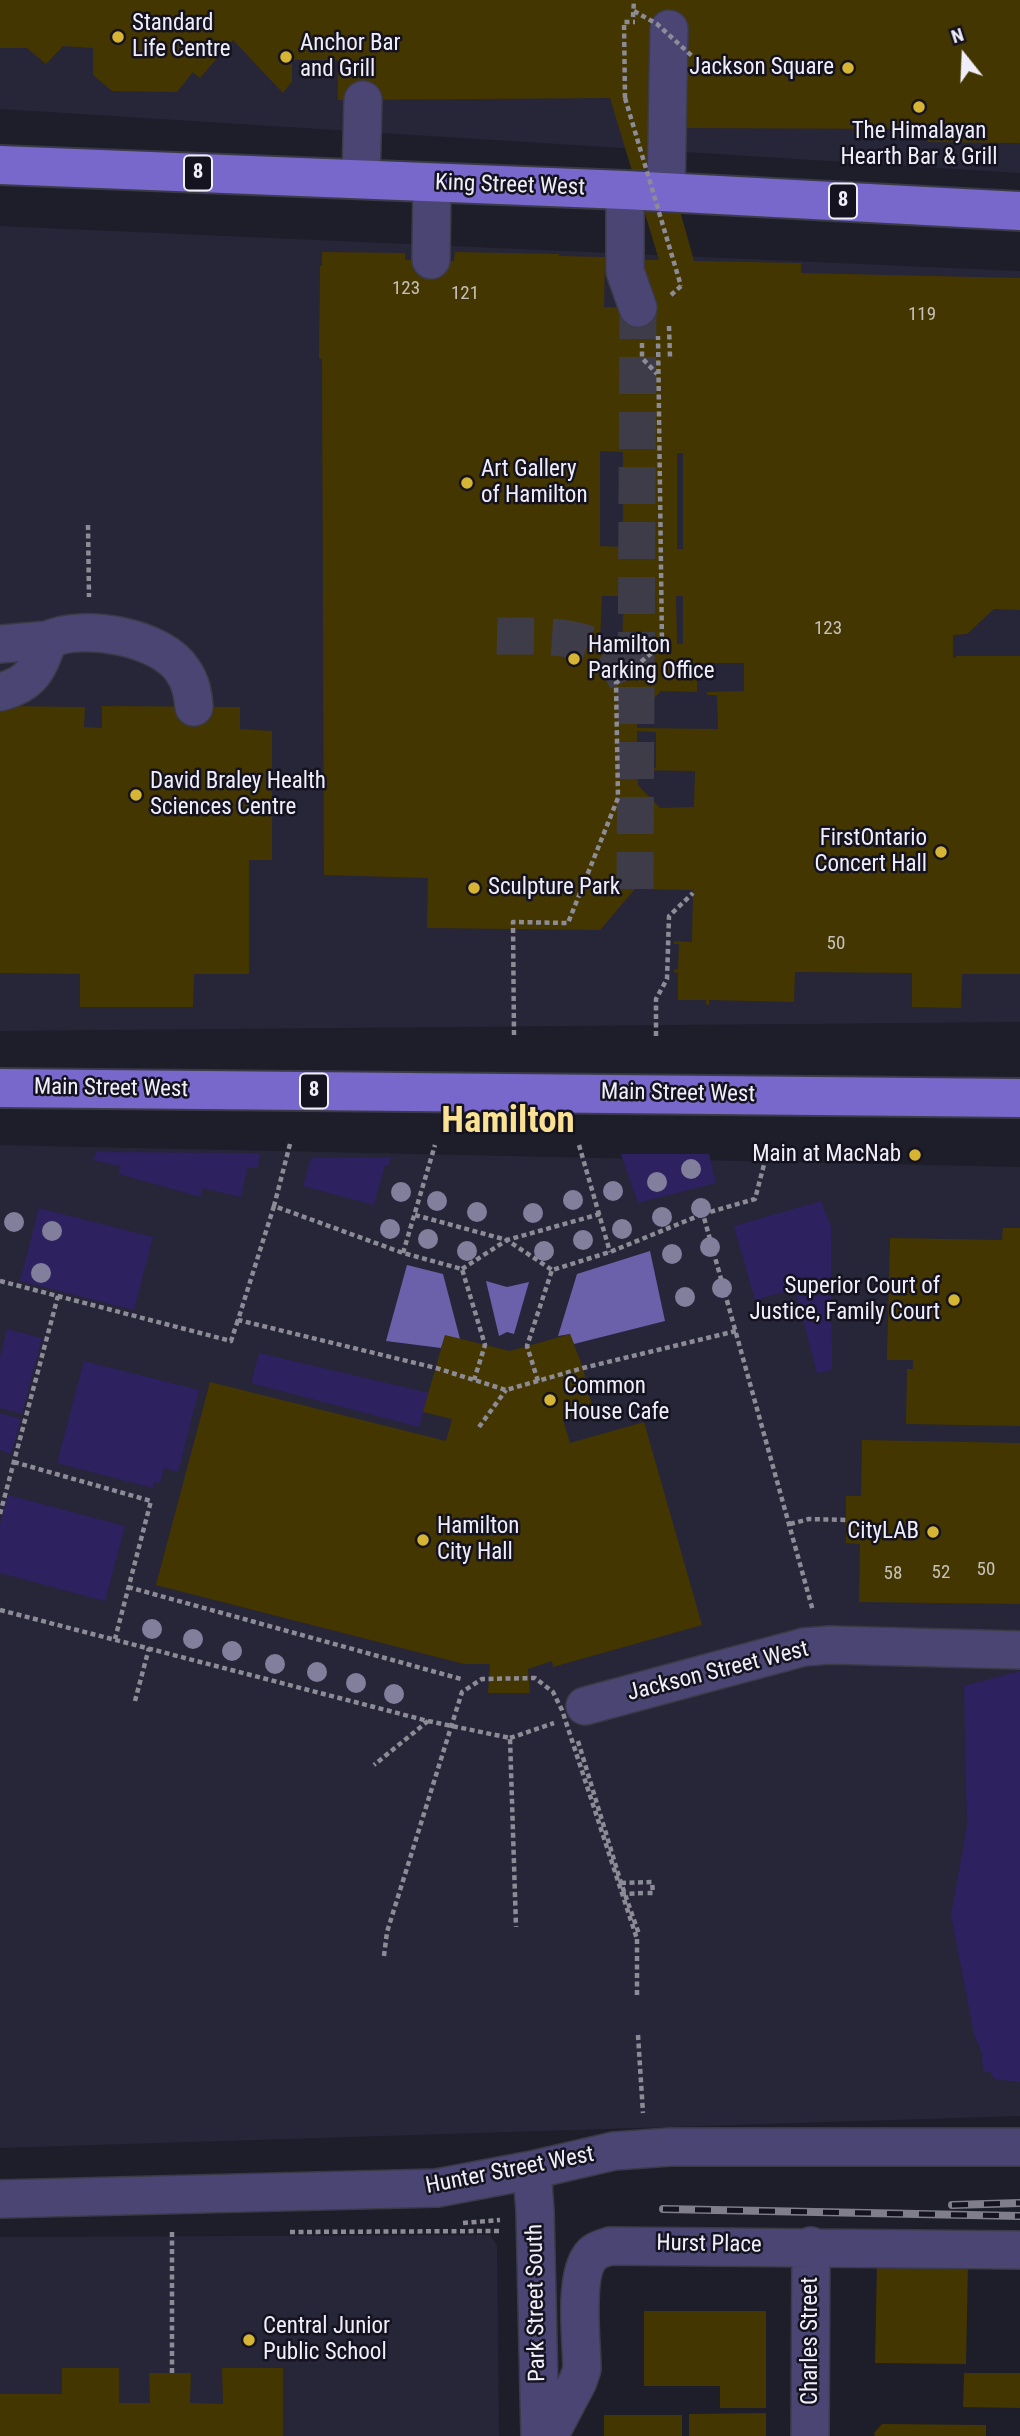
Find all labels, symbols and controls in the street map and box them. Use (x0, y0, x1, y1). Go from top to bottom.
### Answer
place label: Standard Life Centre (132, 10, 231, 64)
north arrow (929, 21, 999, 91)
text: N (948, 23, 966, 48)
marker: Standard Life Centre (110, 29, 126, 45)
place label: Anchor Bar and Grill (300, 30, 401, 84)
marker: Anchor Bar and Grill (278, 49, 294, 65)
place label: Jackson Square (689, 54, 834, 82)
marker: Jackson Square (840, 60, 856, 76)
marker: The Himalayan Hearth Bar & Grill (911, 99, 927, 115)
place label: The Himalayan Hearth Bar & Grill (841, 118, 997, 172)
road number: 8 (184, 156, 212, 190)
street label: King Street West (435, 170, 585, 202)
road number: 8 (829, 184, 857, 218)
house number: 123 (392, 278, 420, 300)
house number: 121 (451, 283, 479, 305)
house number: 119 (908, 304, 936, 326)
place label: Art Gallery of Hamilton (481, 456, 588, 510)
marker: Art Gallery of Hamilton (459, 475, 475, 491)
house number: 123 (814, 618, 842, 640)
place label: Hamilton Parking Office (588, 632, 714, 686)
marker: Hamilton Parking Office (566, 651, 582, 667)
place label: David Braley Health Sciences Centre (150, 768, 326, 822)
marker: David Braley Health Sciences Centre (128, 787, 144, 803)
place label: FirstOntario Concert Hall (814, 825, 927, 879)
marker: FirstOntario Concert Hall (933, 844, 949, 860)
place label: Sculpture Park (488, 874, 620, 902)
marker: Sculpture Park (466, 880, 482, 896)
house number: 50 (827, 933, 845, 955)
street label: Main Street West (34, 1074, 188, 1104)
road number: 8 (300, 1074, 328, 1108)
street label: Main Street West (601, 1079, 755, 1109)
district label: Hamilton (441, 1101, 575, 1145)
place label: Main at MacNab (752, 1141, 901, 1169)
marker: Main at MacNab (907, 1147, 923, 1163)
place label: Superior Court of Justice, Family Court (749, 1273, 940, 1327)
marker: Superior Court of Justice, Family Court (946, 1292, 962, 1308)
place label: Common House Cafe (564, 1373, 669, 1427)
marker: Common House Cafe (542, 1392, 558, 1408)
place label: Hamilton City Hall (437, 1513, 519, 1567)
place label: CityLAB (847, 1518, 919, 1546)
marker: CityLAB (925, 1524, 941, 1540)
marker: Hamilton City Hall (415, 1532, 431, 1548)
house number: 50 (977, 1559, 995, 1581)
house number: 52 (932, 1562, 950, 1584)
house number: 58 (884, 1563, 902, 1585)
street label: Jackson Street West (624, 1636, 812, 1708)
street label: Hunter Street West (424, 2141, 596, 2201)
street label: Park Street South (522, 2224, 552, 2382)
street label: Hurst Place (656, 2230, 762, 2260)
street label: Charles Street (797, 2277, 825, 2405)
place label: Central Junior Public School (263, 2313, 390, 2367)
marker: Central Junior Public School (241, 2332, 257, 2348)

